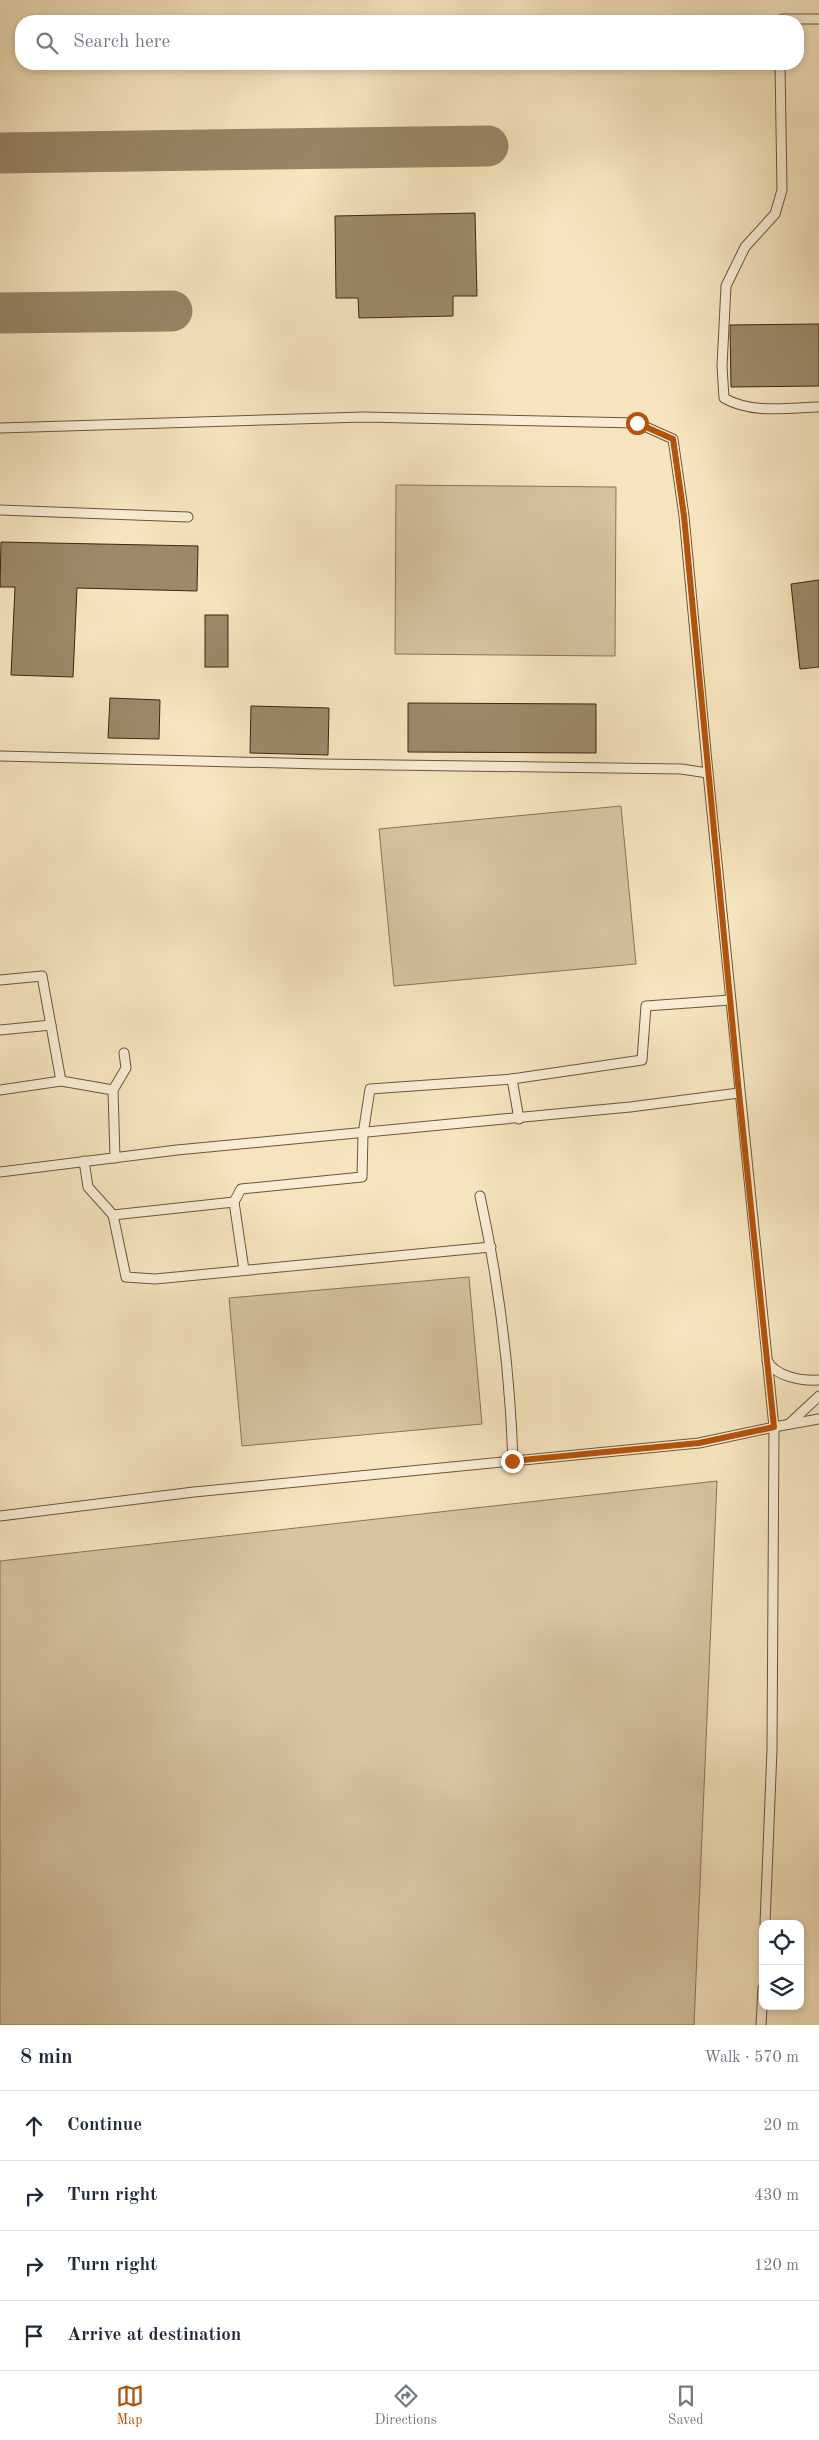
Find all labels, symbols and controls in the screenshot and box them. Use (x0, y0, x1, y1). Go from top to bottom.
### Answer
search box (15, 15, 804, 70)
icon: search (33, 29, 61, 57)
text: Search here (73, 33, 170, 52)
route start (626, 412, 649, 435)
route end (501, 1450, 524, 1473)
map controls (759, 1920, 804, 2010)
button: locate (759, 1920, 804, 1965)
button: layers (759, 1965, 804, 2010)
text: 8 min (20, 2047, 73, 2068)
text: Walk · 570 m (704, 2050, 799, 2066)
icon: ahead (20, 2112, 48, 2140)
text: Continue (67, 2116, 142, 2135)
text: 20 m (763, 2118, 799, 2134)
icon: right (20, 2182, 48, 2210)
text: Turn right (67, 2186, 157, 2205)
text: 430 m (754, 2188, 799, 2204)
icon: right (20, 2252, 48, 2280)
text: Turn right (67, 2256, 157, 2275)
text: 120 m (754, 2258, 799, 2274)
icon: arrive (20, 2322, 48, 2350)
text: Arrive at destination (67, 2326, 241, 2345)
tab: Map (116, 2382, 144, 2429)
tab: Directions (375, 2382, 437, 2429)
tab: Saved (668, 2382, 703, 2429)

